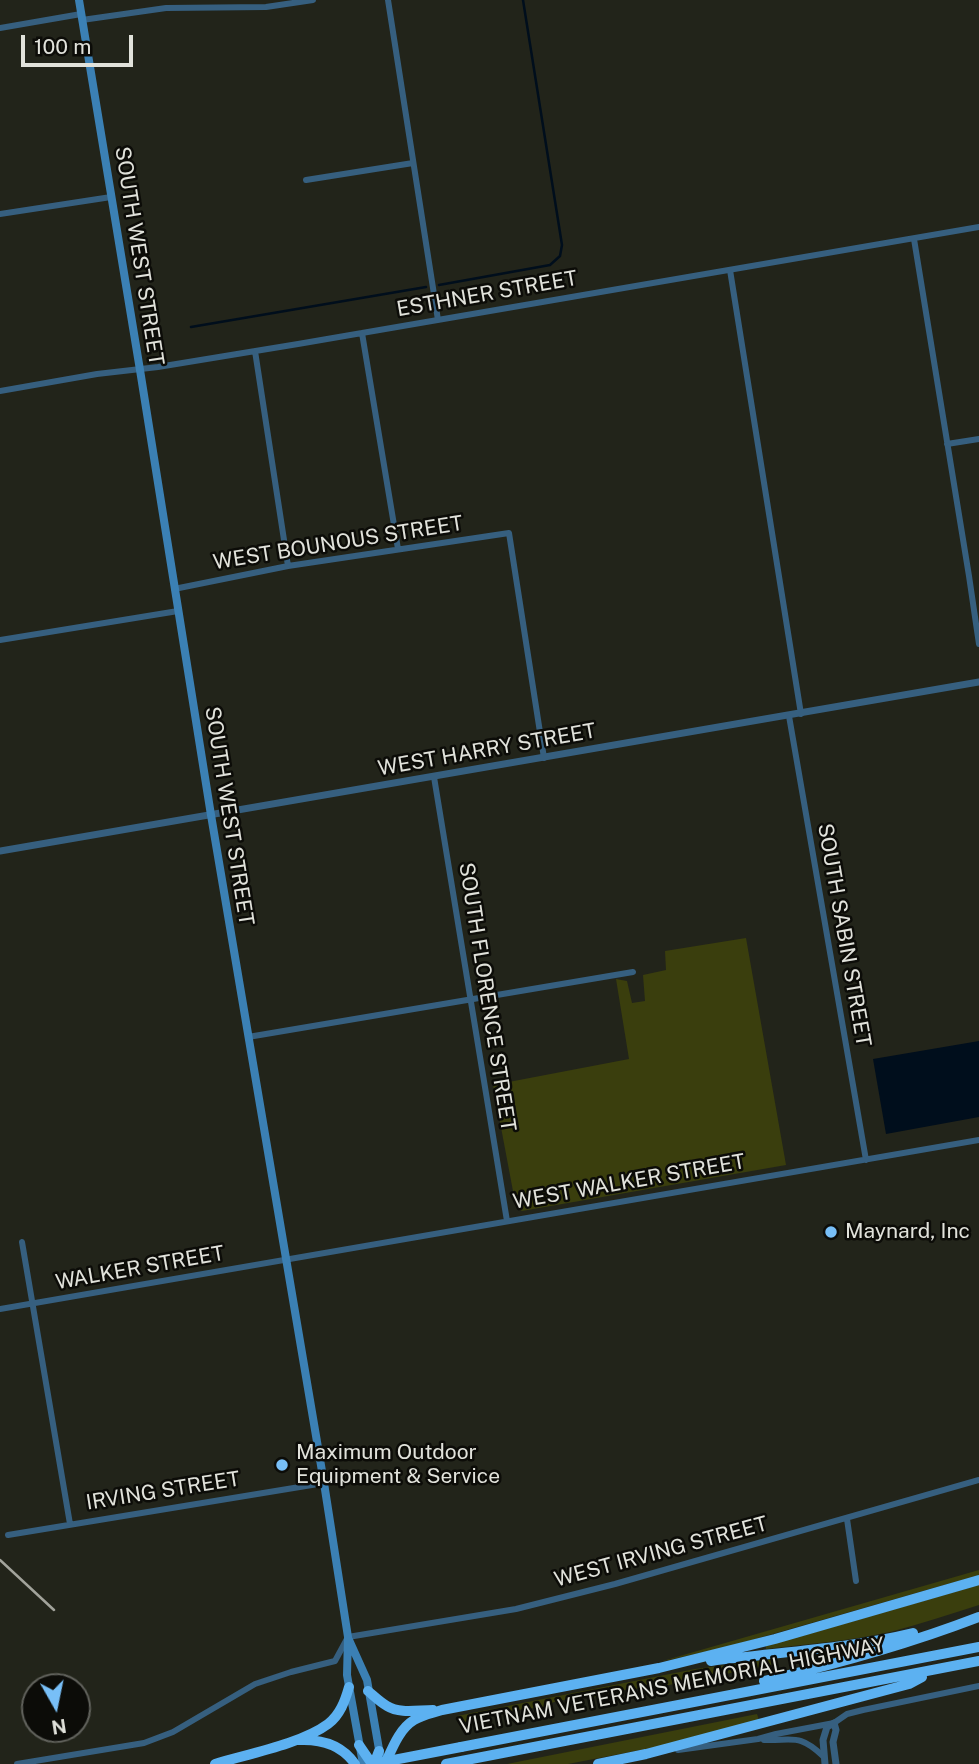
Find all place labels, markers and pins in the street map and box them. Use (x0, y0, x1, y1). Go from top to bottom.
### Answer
place label: Maynard, Inc (845, 1219, 970, 1245)
marker: Maynard, Inc (823, 1224, 839, 1240)
place label: Maximum Outdoor Equipment & Service (296, 1440, 500, 1490)
marker: Maximum Outdoor Equipment & Service (274, 1457, 290, 1473)

